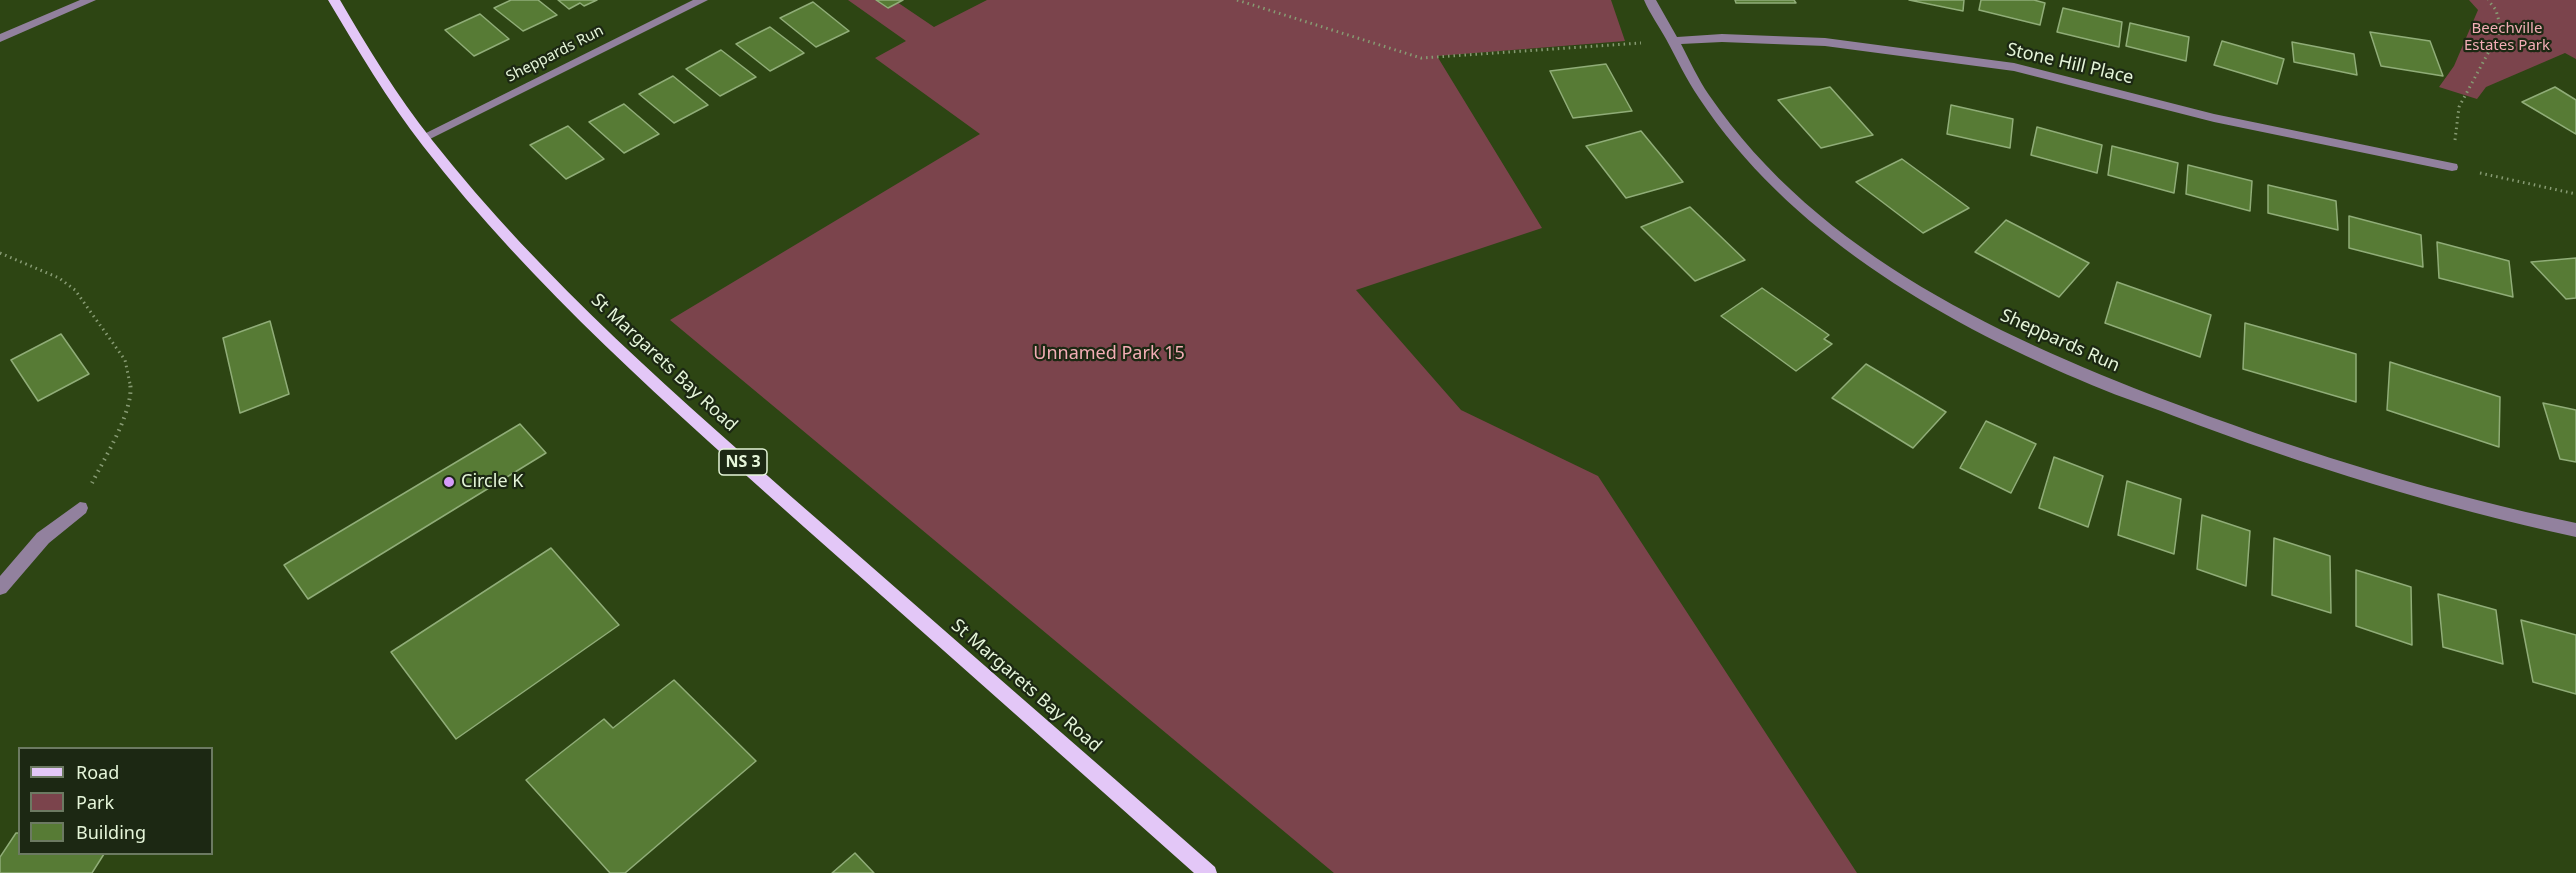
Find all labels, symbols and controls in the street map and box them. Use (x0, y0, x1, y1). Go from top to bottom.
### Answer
park label: Beechville Estates Park (2464, 20, 2550, 55)
street label: Sheppards Run (503, 22, 607, 86)
street label: Stone Hill Place (2004, 39, 2136, 89)
street label: St Margarets Bay Road (586, 290, 742, 436)
street label: Sheppards Run (1997, 305, 2123, 377)
park label: Unnamed Park 15 (1033, 343, 1185, 365)
road number: NS 3 (719, 449, 767, 475)
place label: Circle K (461, 471, 523, 493)
marker: Circle K (442, 475, 456, 489)
street label: St Margarets Bay Road (947, 615, 1105, 757)
legend (18, 747, 213, 855)
text: Road (76, 760, 119, 784)
text: Park (76, 790, 114, 814)
text: Building (76, 820, 146, 844)

